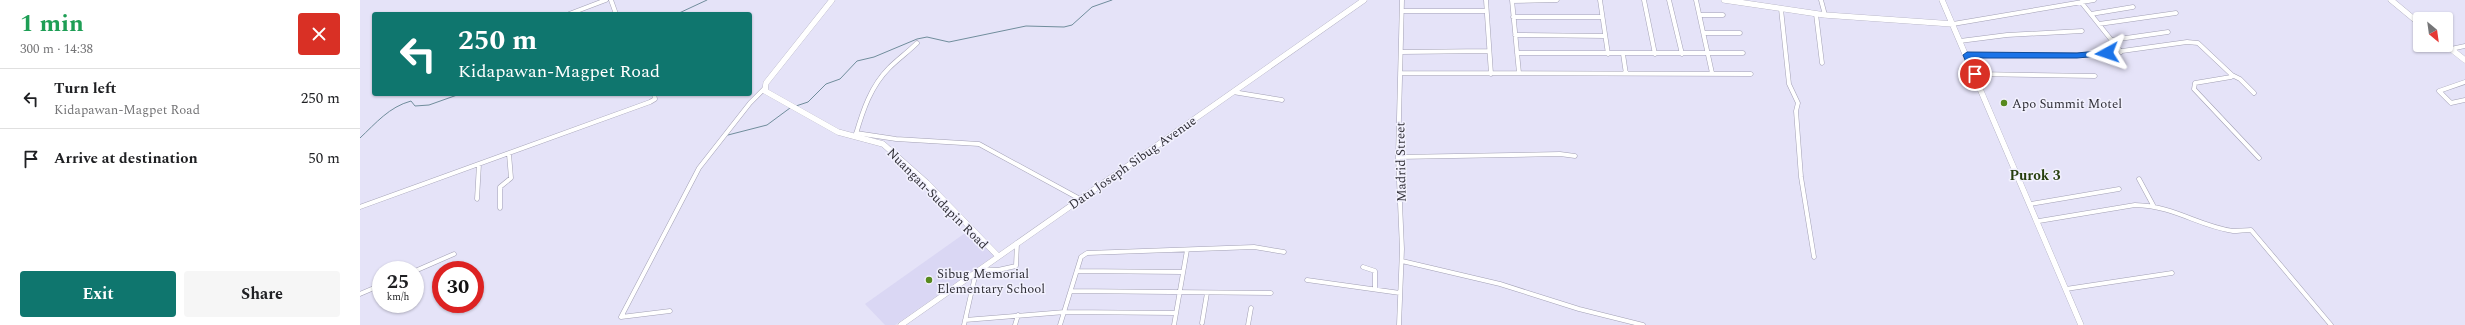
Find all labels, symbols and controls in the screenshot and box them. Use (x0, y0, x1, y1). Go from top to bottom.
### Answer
text: 1 min (20, 6, 84, 42)
north arrow (2413, 12, 2453, 52)
map controls (2413, 12, 2453, 52)
button: close (298, 13, 340, 55)
text: 250 m (458, 19, 537, 62)
icon: left (392, 28, 444, 80)
position arrow (2086, 32, 2128, 74)
text: 300 m · 14:38 (20, 39, 93, 59)
pin (1958, 57, 1992, 91)
text: Kidapawan-Magpet Road (458, 58, 660, 85)
icon: arrive (1964, 63, 1986, 85)
text: Turn left (54, 77, 116, 100)
text: 250 m (301, 87, 340, 110)
icon: left (20, 88, 42, 110)
place label: Apo Summit Motel (2012, 94, 2122, 114)
marker: Apo Summit Motel (1999, 98, 2009, 108)
text: Kidapawan-Magpet Road (54, 100, 200, 120)
street label: Datu Joseph Sibug Avenue (1064, 111, 1201, 215)
street label: Madrid Street (1390, 121, 1412, 202)
street label: Nuangan-Sudapin Road (882, 143, 993, 254)
text: Arrive at destination (54, 147, 198, 170)
text: 50 m (308, 147, 340, 170)
icon: arrive (20, 148, 42, 170)
district label: Purok 3 (2009, 165, 2061, 186)
speed limit sign: 30 (432, 261, 484, 313)
place label: Sibug Memorial Elementary School (937, 264, 1045, 299)
text: 25 (387, 267, 409, 297)
button: Exit (20, 271, 176, 317)
button: Share (184, 271, 340, 317)
marker: Sibug Memorial Elementary School (924, 275, 934, 285)
text: km/h (387, 289, 409, 305)

